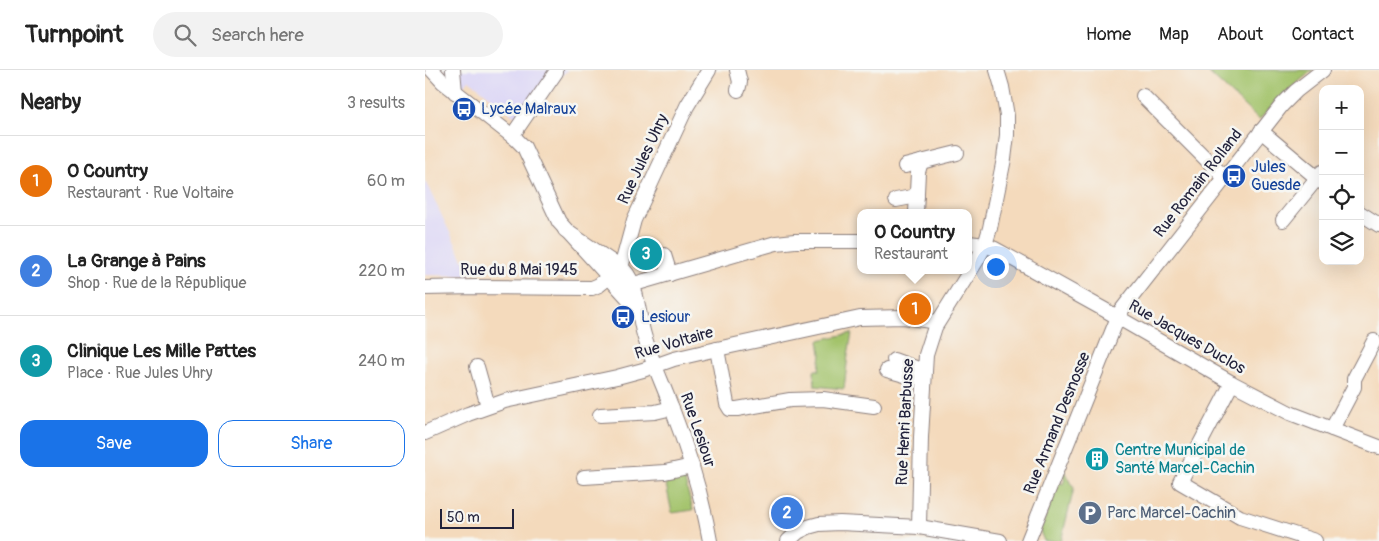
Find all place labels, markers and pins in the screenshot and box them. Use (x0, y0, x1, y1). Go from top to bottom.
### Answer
bus stop icon: Lycée Malraux (451, 96, 477, 122)
place label: Lycée Malraux (481, 99, 577, 119)
place label: Jules Guesde (1251, 157, 1301, 195)
bus stop icon: Jules Guesde (1221, 163, 1247, 189)
pin: 3 (630, 235, 662, 273)
pin: 1 (899, 290, 931, 328)
bus stop icon: Lesiour (610, 304, 636, 330)
place label: Lesiour (641, 307, 691, 327)
place label: Centre Municipal de Santé Marcel-Cachin (1115, 440, 1255, 478)
building icon: Centre Municipal de Santé Marcel-Cachin (1084, 446, 1110, 472)
pin: 2 (771, 494, 803, 532)
parking icon: Parc Marcel-Cachin (1077, 500, 1103, 526)
place label: Parc Marcel-Cachin (1107, 503, 1236, 523)

